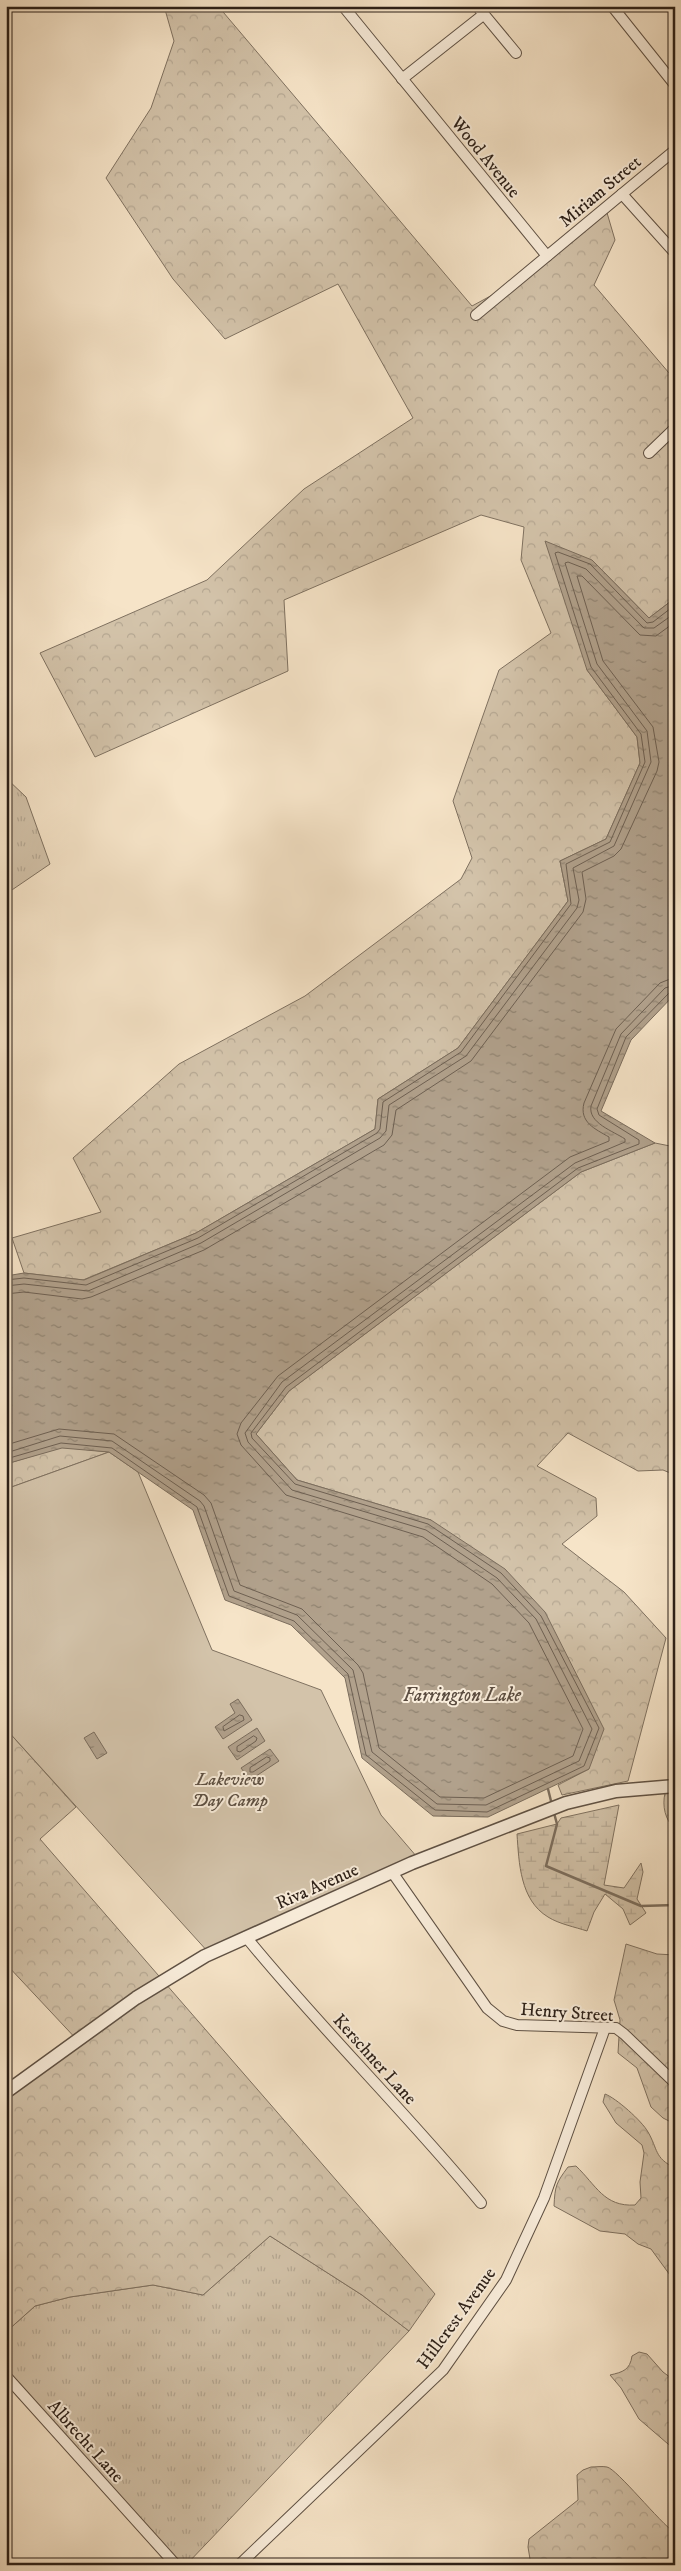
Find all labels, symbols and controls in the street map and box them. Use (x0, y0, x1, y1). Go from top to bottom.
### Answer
street label: Wood Avenue (445, 112, 525, 203)
street label: Miriam Street (555, 151, 646, 232)
water label: Farrington Lake (403, 1684, 522, 1707)
park label: Lakeview Day Camp (192, 1769, 268, 1812)
street label: Riva Avenue (273, 1859, 362, 1915)
street label: Henry Street (520, 1999, 615, 2027)
street label: Kerschner Lane (328, 2010, 421, 2110)
street label: Hillcrest Avenue (413, 2264, 501, 2374)
street label: Albrecht Lane (42, 2396, 128, 2487)

